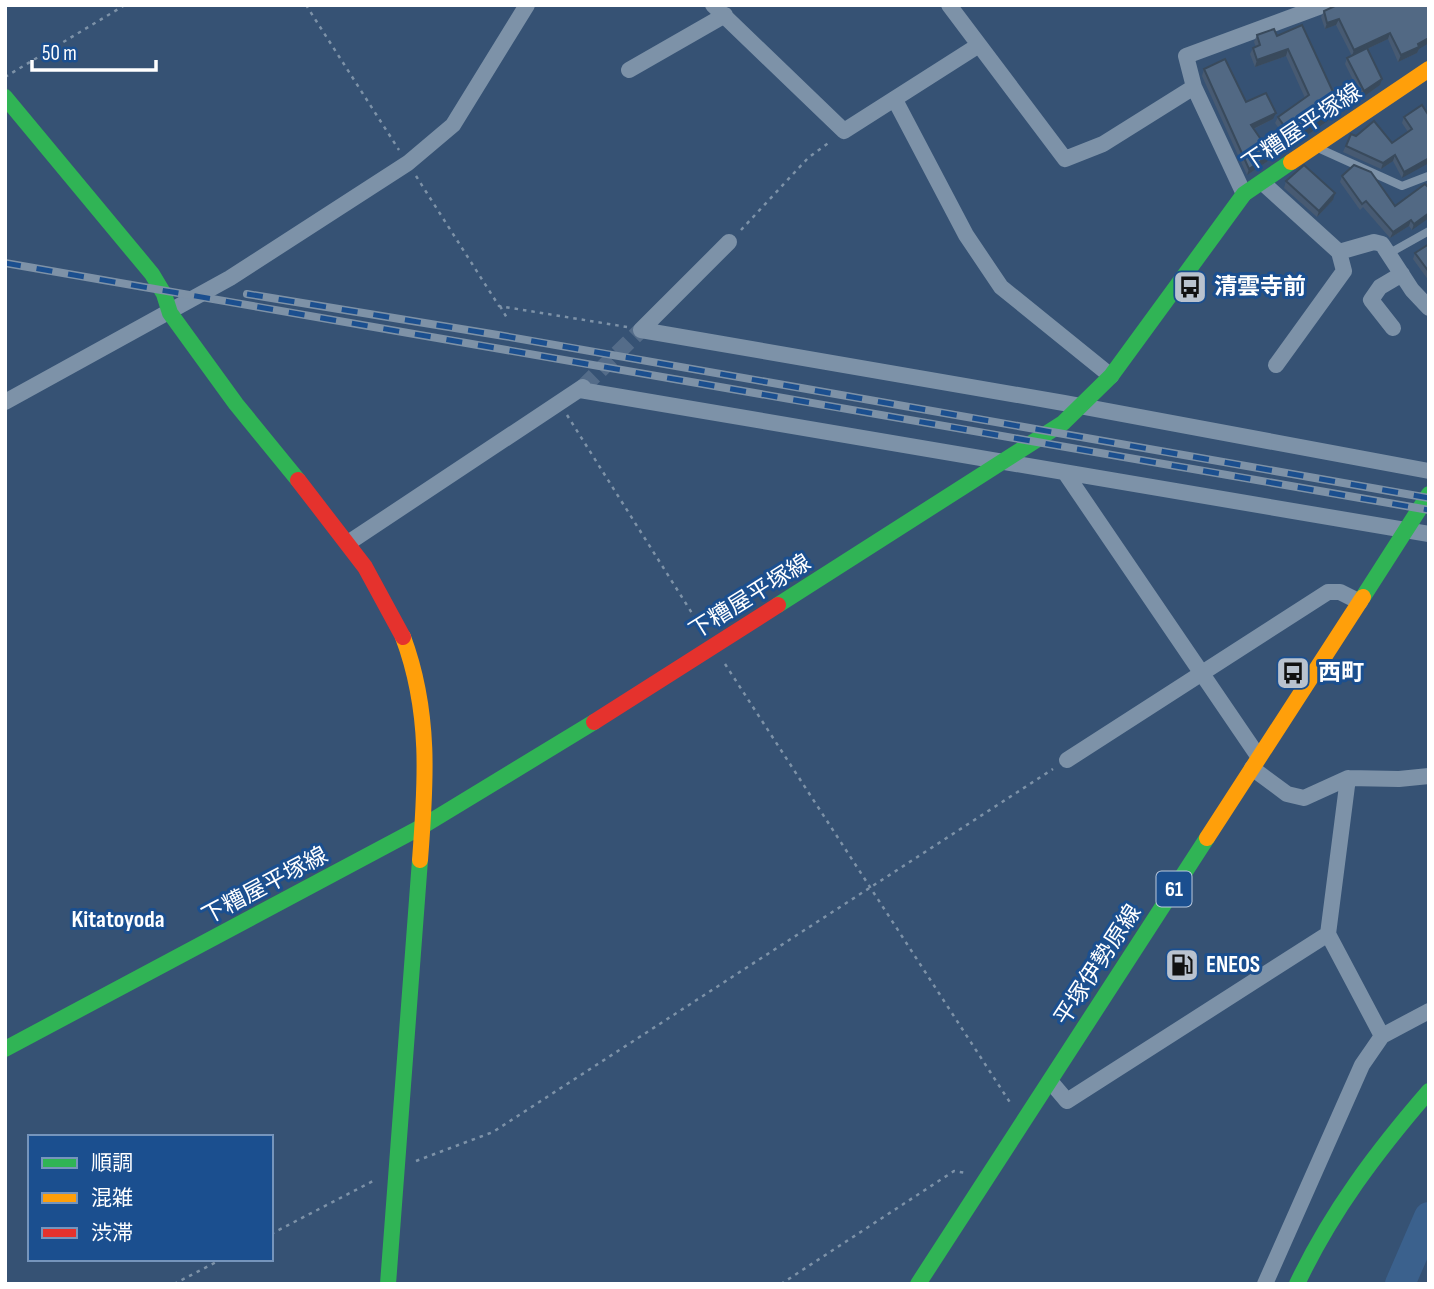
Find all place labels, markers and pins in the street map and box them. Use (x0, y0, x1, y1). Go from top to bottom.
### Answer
bus stop icon: 清雲寺前 (1171, 268, 1209, 306)
place label: 清雲寺前 (1214, 273, 1306, 301)
bus stop icon: 西町 (1274, 654, 1312, 692)
place label: 西町 (1318, 659, 1364, 687)
fuel station icon: ENEOS (1163, 946, 1201, 984)
place label: ENEOS (1206, 951, 1260, 979)

